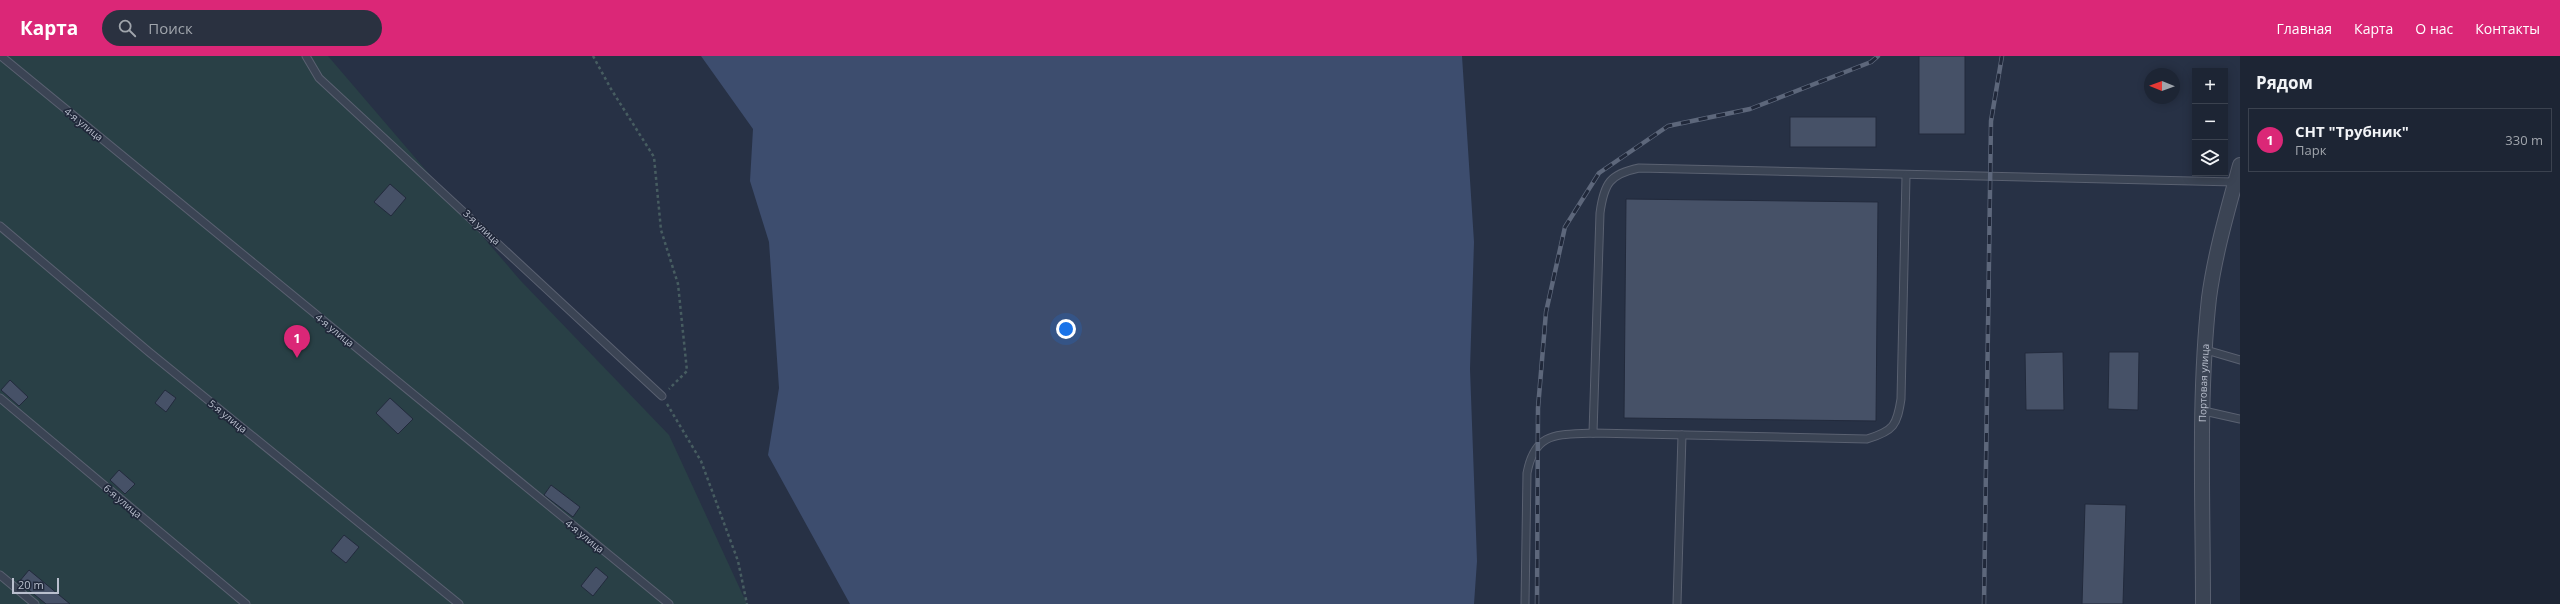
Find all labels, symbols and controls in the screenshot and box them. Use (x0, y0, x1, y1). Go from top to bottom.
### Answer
search box (102, 10, 382, 46)
text: Карта (20, 15, 78, 41)
icon: search (116, 17, 138, 39)
text: Поиск (148, 18, 193, 38)
text: Главная (2277, 19, 2332, 38)
text: Карта (2354, 19, 2393, 38)
text: О нас (2415, 19, 2453, 38)
text: Контакты (2475, 19, 2540, 38)
north arrow (2144, 68, 2180, 104)
map controls (2192, 68, 2228, 176)
button: + (2192, 68, 2228, 104)
text: Рядом (2256, 71, 2313, 94)
street label: 4-я улица (62, 104, 106, 144)
button: − (2192, 104, 2228, 140)
text: СНТ "Трубник" (2295, 121, 2409, 141)
text: 1 (2266, 131, 2274, 149)
text: 330 m (2505, 131, 2543, 149)
button: layers (2192, 140, 2228, 176)
text: Парк (2295, 141, 2326, 159)
street label: 3-я улица (460, 206, 504, 248)
street label: 4-я улица (313, 310, 357, 350)
your location (1056, 319, 1076, 339)
pin: 1 (284, 325, 310, 358)
street label: Портовая улица (2195, 343, 2212, 422)
street label: 5-я улица (206, 396, 250, 436)
street label: 6-я улица (101, 481, 145, 521)
street label: 4-я улица (563, 516, 607, 556)
scale bar (12, 576, 59, 595)
text: 20 m (18, 577, 44, 592)

